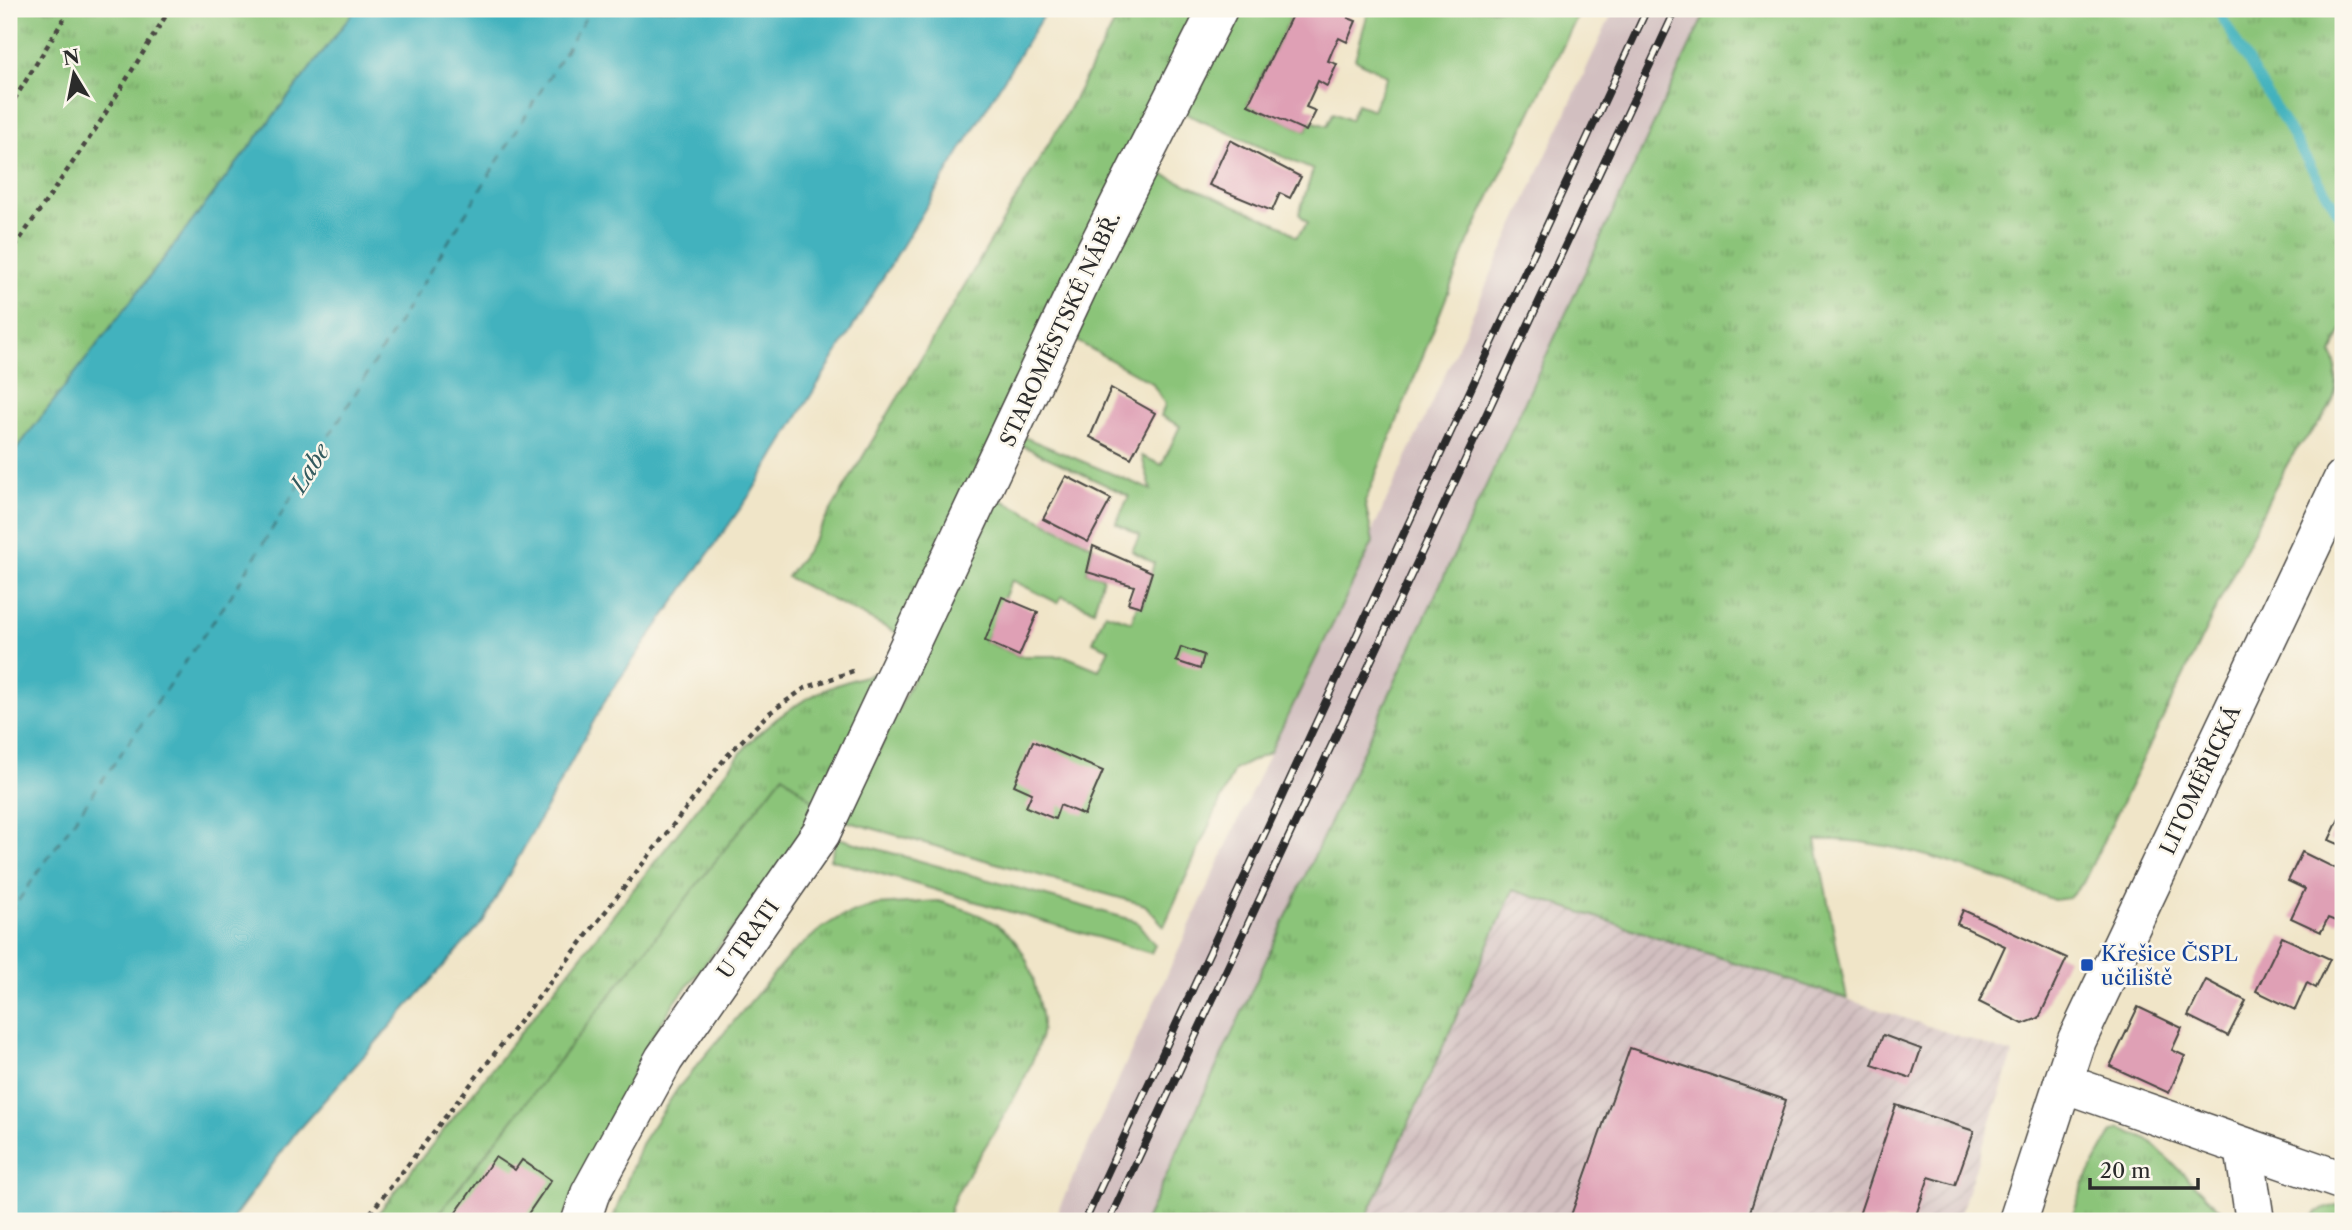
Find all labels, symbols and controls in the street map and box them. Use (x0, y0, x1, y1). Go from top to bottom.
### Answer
north arrow (38, 38, 108, 108)
text: N (61, 45, 81, 71)
street label: STAROMĚSTSKÉ NÁBŘ. (995, 208, 1125, 450)
water label: Labe (283, 438, 336, 499)
street label: LITOMĚŘICKÁ (2155, 701, 2246, 858)
street label: U TRATI (712, 895, 784, 983)
place label: Křešice ČSPL učiliště (2101, 941, 2238, 990)
marker: Křešice ČSPL učiliště (2079, 957, 2095, 973)
scale bar (2090, 1146, 2198, 1190)
text: 20 m (2100, 1158, 2151, 1183)

